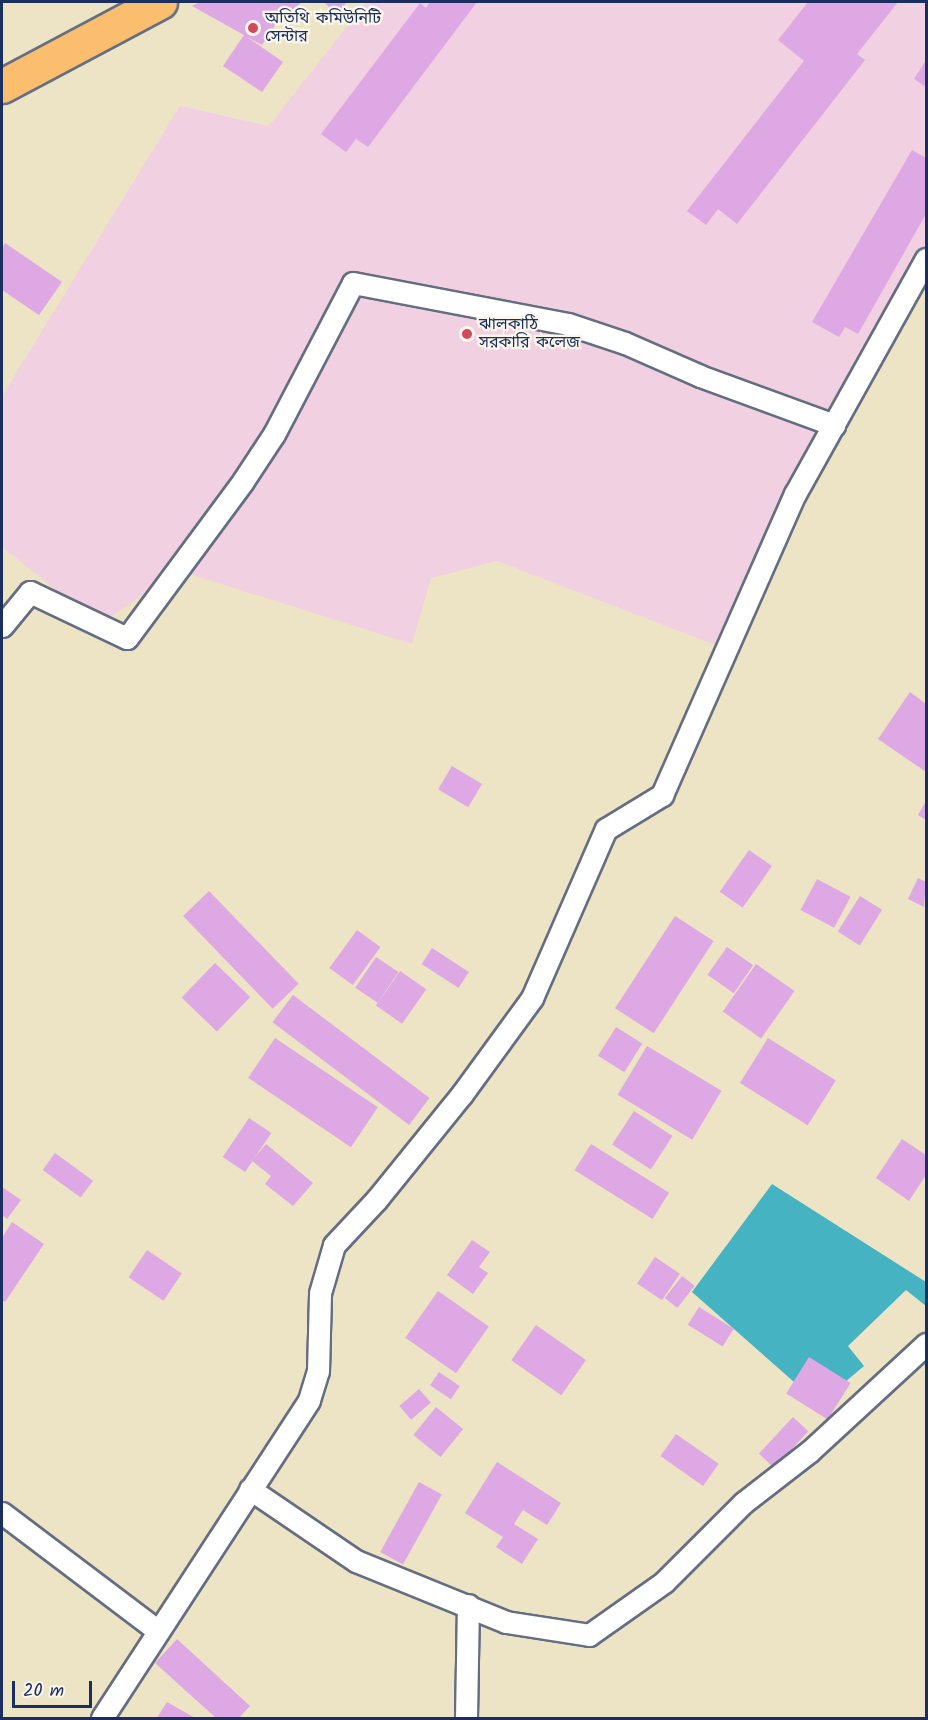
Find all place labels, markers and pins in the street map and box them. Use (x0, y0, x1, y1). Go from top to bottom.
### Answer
place label: অতিথি কমিউনিটি সেন্টার (265, 9, 381, 47)
marker: অতিথি কমিউনিটি সেন্টার (246, 21, 260, 35)
place label: ঝালকাঠি সরকারি কলেজ (479, 315, 580, 353)
marker: ঝালকাঠি সরকারি কলেজ (460, 327, 474, 341)

